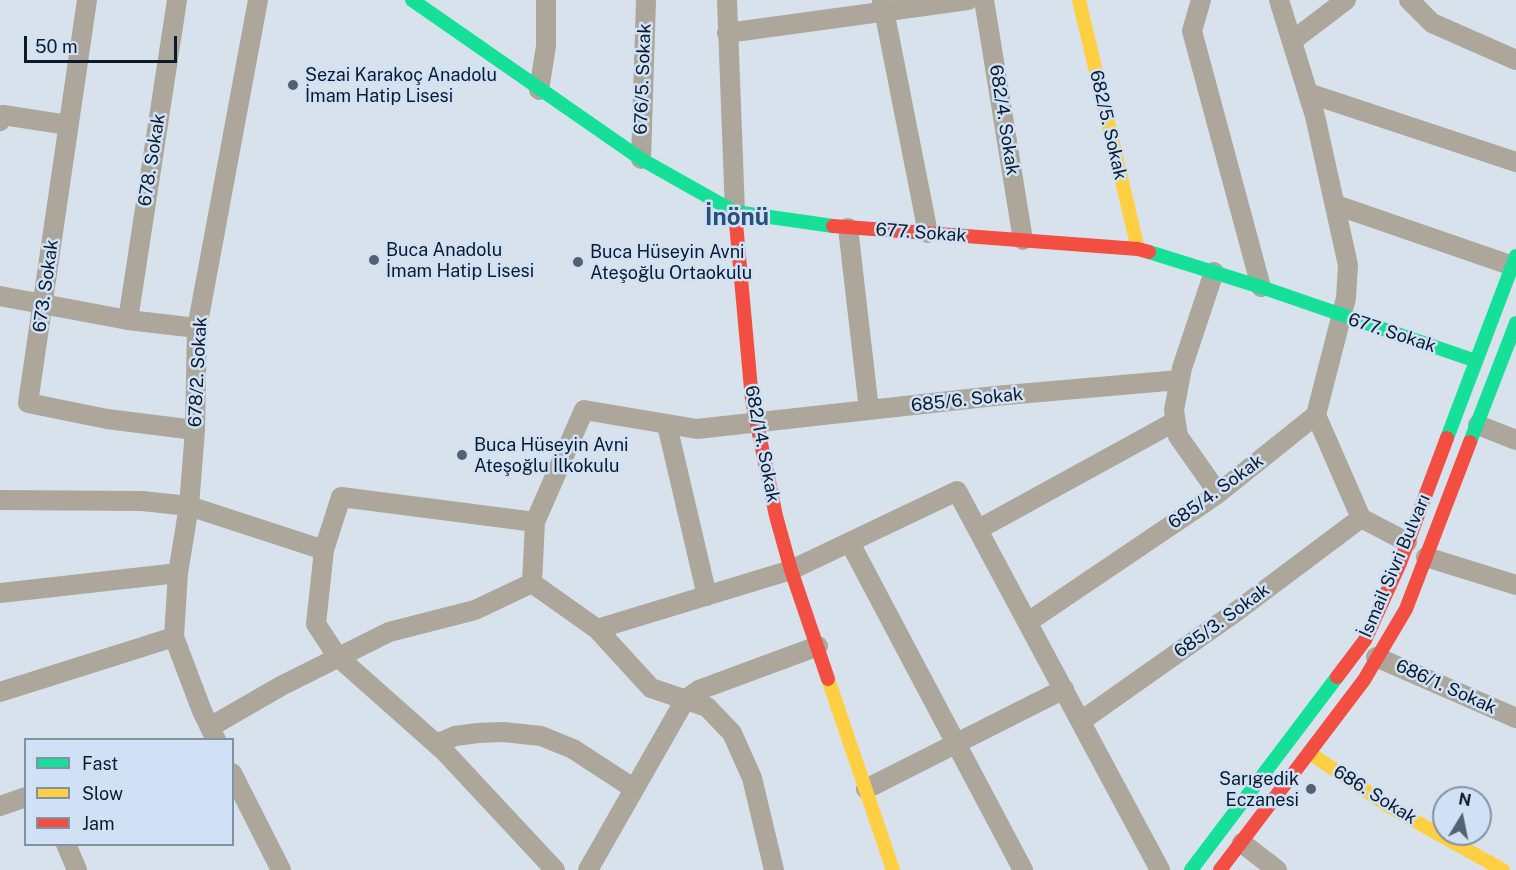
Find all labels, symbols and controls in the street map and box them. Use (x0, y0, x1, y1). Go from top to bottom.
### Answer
street label: 676/5. Sokak (630, 23, 656, 135)
scale bar (27, 24, 180, 62)
text: 50 m (35, 36, 78, 57)
street label: 682/4. Sokak (985, 63, 1023, 177)
place label: Sezai Karakoç Anadolu İmam Hatip Lisesi (305, 64, 497, 106)
street label: 682/5. Sokak (1085, 68, 1131, 182)
marker: Sezai Karakoç Anadolu İmam Hatip Lisesi (286, 78, 300, 92)
street label: 678. Sokak (134, 112, 170, 208)
district label: İnönü (705, 204, 769, 232)
street label: 677. Sokak (875, 219, 967, 247)
street label: 673. Sokak (29, 238, 63, 334)
place label: Buca Anadolu İmam Hatip Lisesi (386, 239, 534, 282)
place label: Buca Hüseyin Avni Ateşoğlu Ortaokulu (590, 241, 752, 284)
marker: Buca Anadolu İmam Hatip Lisesi (367, 253, 381, 267)
marker: Buca Hüseyin Avni Ateşoğlu Ortaokulu (571, 255, 585, 269)
street label: 677. Sokak (1345, 309, 1439, 357)
street label: 678/2. Sokak (184, 316, 212, 428)
street label: 685/6. Sokak (910, 383, 1024, 417)
street label: 682/14. Sokak (740, 384, 784, 504)
place label: Buca Hüseyin Avni Ateşoğlu İlkokulu (474, 434, 629, 476)
marker: Buca Hüseyin Avni Ateşoğlu İlkokulu (455, 448, 469, 462)
street label: 685/4. Sokak (1164, 450, 1268, 534)
street label: İsmail Sivri Bulvarı (1355, 491, 1435, 641)
street label: 685/3. Sokak (1170, 579, 1274, 663)
street label: 686/1. Sokak (1392, 655, 1500, 719)
legend (24, 738, 234, 846)
text: Fast (82, 753, 118, 774)
street label: 686. Sokak (1329, 761, 1421, 829)
place label: Sarıgedik Eczanesi (1219, 768, 1299, 810)
marker: Sarıgedik Eczanesi (1304, 782, 1318, 796)
text: Slow (82, 783, 123, 804)
north arrow (1432, 786, 1492, 846)
text: N (1457, 789, 1473, 810)
text: Jam (82, 813, 115, 834)

